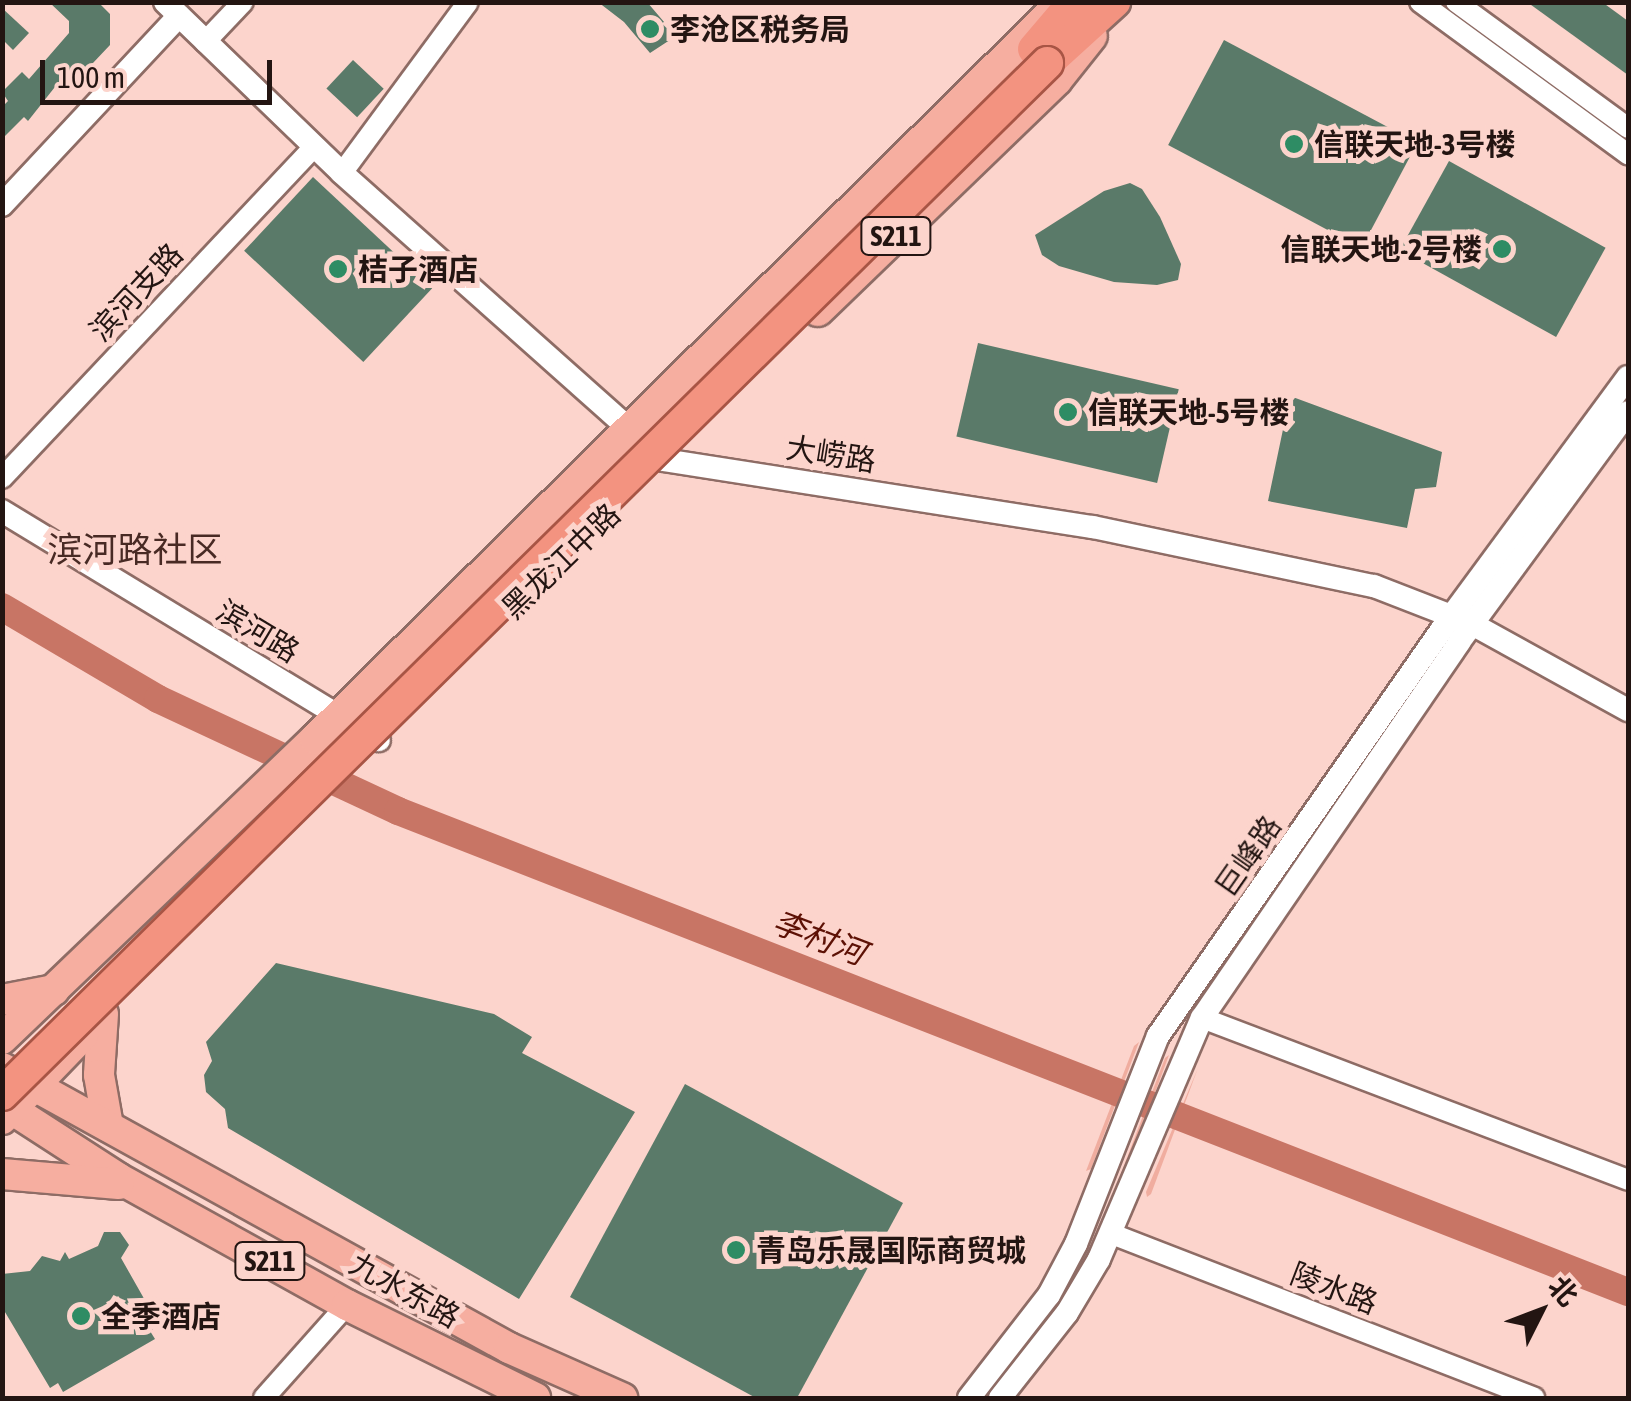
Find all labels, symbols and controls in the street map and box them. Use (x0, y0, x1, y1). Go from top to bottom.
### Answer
place label: 李沧区税务局 (670, 11, 850, 47)
marker: 李沧区税务局 (639, 18, 661, 40)
scale bar (45, 40, 278, 102)
text: 100 m (57, 60, 125, 94)
place label: 信联天地-3号楼 (1314, 126, 1516, 162)
marker: 信联天地-3号楼 (1283, 133, 1305, 155)
road number: S211 (858, 213, 934, 259)
place label: 信联天地-2号楼 (1280, 231, 1482, 267)
street label: 滨河支路 (82, 236, 190, 348)
marker: 信联天地-2号楼 (1491, 238, 1513, 260)
place label: 桔子酒店 (358, 251, 478, 287)
marker: 桔子酒店 (327, 258, 349, 280)
place label: 信联天地-5号楼 (1088, 394, 1290, 430)
marker: 信联天地-5号楼 (1057, 401, 1079, 423)
street label: 大崂路 (784, 429, 878, 479)
street label: 黑龙江中路 (495, 496, 627, 626)
district label: 滨河路社区 (48, 528, 222, 570)
street label: 滨河路 (210, 592, 306, 670)
street label: 巨峰路 (1207, 809, 1289, 903)
water label: 李村河 (767, 903, 871, 973)
place label: 青岛乐晟国际商贸城 (756, 1232, 1026, 1268)
road number: S211 (232, 1238, 308, 1284)
marker: 青岛乐晟国际商贸城 (725, 1239, 747, 1261)
street label: 九水东路 (344, 1245, 466, 1335)
street label: 陵水路 (1286, 1255, 1382, 1321)
north arrow (1491, 1261, 1591, 1361)
text: 北 (1542, 1270, 1585, 1312)
place label: 全季酒店 (101, 1298, 221, 1334)
marker: 全季酒店 (70, 1305, 92, 1327)

